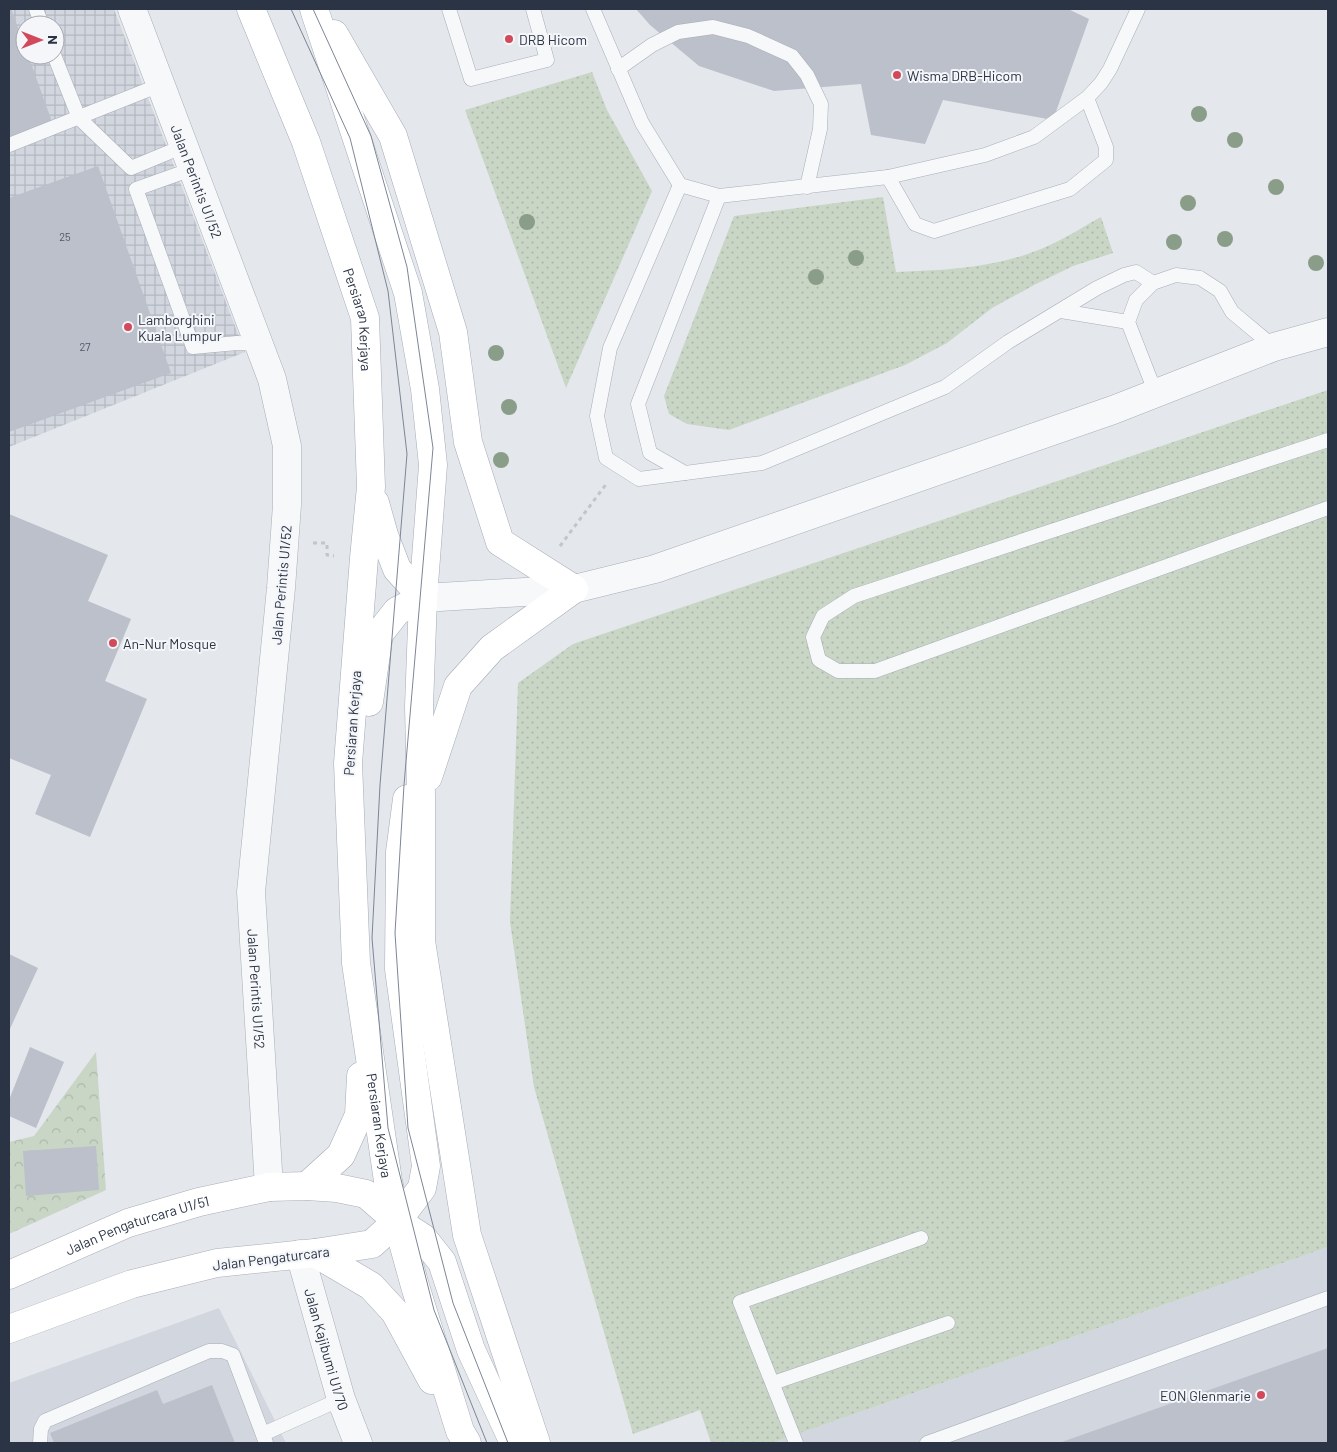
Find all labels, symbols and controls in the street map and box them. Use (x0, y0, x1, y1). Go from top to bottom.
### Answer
north arrow (15, 15, 65, 65)
place label: DRB Hicom (519, 31, 587, 48)
marker: DRB Hicom (503, 33, 515, 45)
text: N (45, 35, 62, 45)
place label: Wisma DRB-Hicom (907, 67, 1022, 84)
marker: Wisma DRB-Hicom (891, 69, 903, 81)
street label: Jalan Perintis U1/52 (168, 122, 226, 240)
house number: 25 (59, 230, 71, 243)
street label: Persiaran Kerjaya (340, 266, 375, 371)
place label: Lamborghini Kuala Lumpur (138, 311, 222, 344)
marker: Lamborghini Kuala Lumpur (122, 321, 134, 333)
house number: 27 (79, 340, 91, 353)
street label: Jalan Perintis U1/52 (267, 524, 295, 646)
place label: An-Nur Mosque (123, 635, 216, 652)
marker: An-Nur Mosque (107, 637, 119, 649)
street label: Persiaran Kerjaya (340, 670, 364, 776)
street label: Jalan Perintis U1/52 (245, 928, 269, 1049)
street label: Persiaran Kerjaya (364, 1072, 396, 1179)
street label: Jalan Pengaturcara U1/51 (62, 1192, 211, 1258)
street label: Jalan Pengaturcara (211, 1242, 331, 1274)
street label: Jalan Kajibumi U1/70 (302, 1286, 353, 1413)
place label: EON Glenmarie (1160, 1387, 1251, 1404)
marker: EON Glenmarie (1255, 1389, 1267, 1401)

